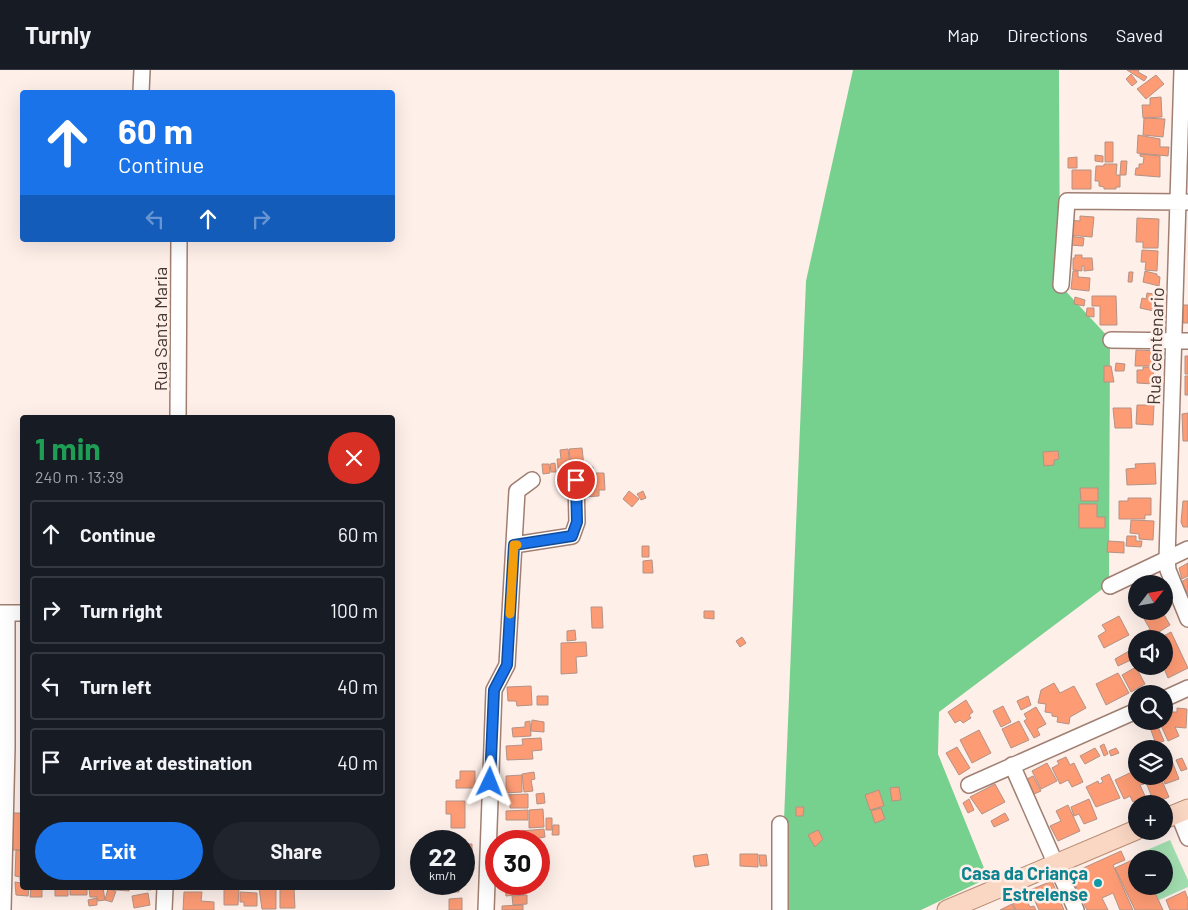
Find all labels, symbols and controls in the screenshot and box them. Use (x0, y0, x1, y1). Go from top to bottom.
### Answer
text: Turnly (25, 20, 91, 49)
text: Map (947, 24, 979, 46)
text: Directions (1007, 24, 1088, 46)
text: Saved (1116, 24, 1163, 46)
text: 60 m (118, 109, 193, 151)
icon: ahead (35, 110, 100, 175)
text: Continue (118, 151, 204, 177)
icon: left (141, 205, 169, 233)
icon: ahead (194, 205, 222, 233)
icon: right (247, 205, 275, 233)
street label: Rua Santa Maria (149, 267, 171, 391)
street label: Rua centenario (1142, 287, 1168, 405)
text: 1 min (35, 430, 101, 466)
button: close (328, 432, 380, 484)
pin (555, 459, 597, 501)
icon: arrive (562, 466, 590, 494)
text: 240 m · 13:39 (35, 467, 123, 486)
icon: ahead (37, 520, 65, 548)
text: Continue (80, 523, 156, 546)
text: 60 m (338, 523, 378, 546)
north arrow (1128, 575, 1172, 620)
map controls (1128, 575, 1173, 895)
icon: right (37, 596, 65, 624)
text: Turn right (80, 599, 162, 622)
text: 100 m (330, 599, 378, 622)
button: sound (1128, 630, 1173, 675)
icon: left (37, 672, 65, 700)
text: Turn left (80, 675, 151, 698)
text: 40 m (337, 675, 378, 698)
button: search (1128, 685, 1173, 730)
button: layers (1128, 740, 1173, 785)
icon: arrive (37, 748, 65, 776)
text: Arrive at destination (80, 751, 252, 774)
text: 40 m (337, 751, 378, 774)
position arrow (463, 755, 515, 807)
button: + (1128, 795, 1173, 840)
button: Exit (35, 822, 203, 880)
button: Share (213, 822, 380, 880)
speed limit sign: 30 (485, 830, 550, 895)
text: 22 (428, 841, 457, 871)
button: − (1128, 850, 1173, 895)
place label: Casa da Criança Estrelense (961, 862, 1088, 905)
text: km/h (429, 868, 456, 882)
marker: Casa da Criança Estrelense (1092, 877, 1104, 889)

